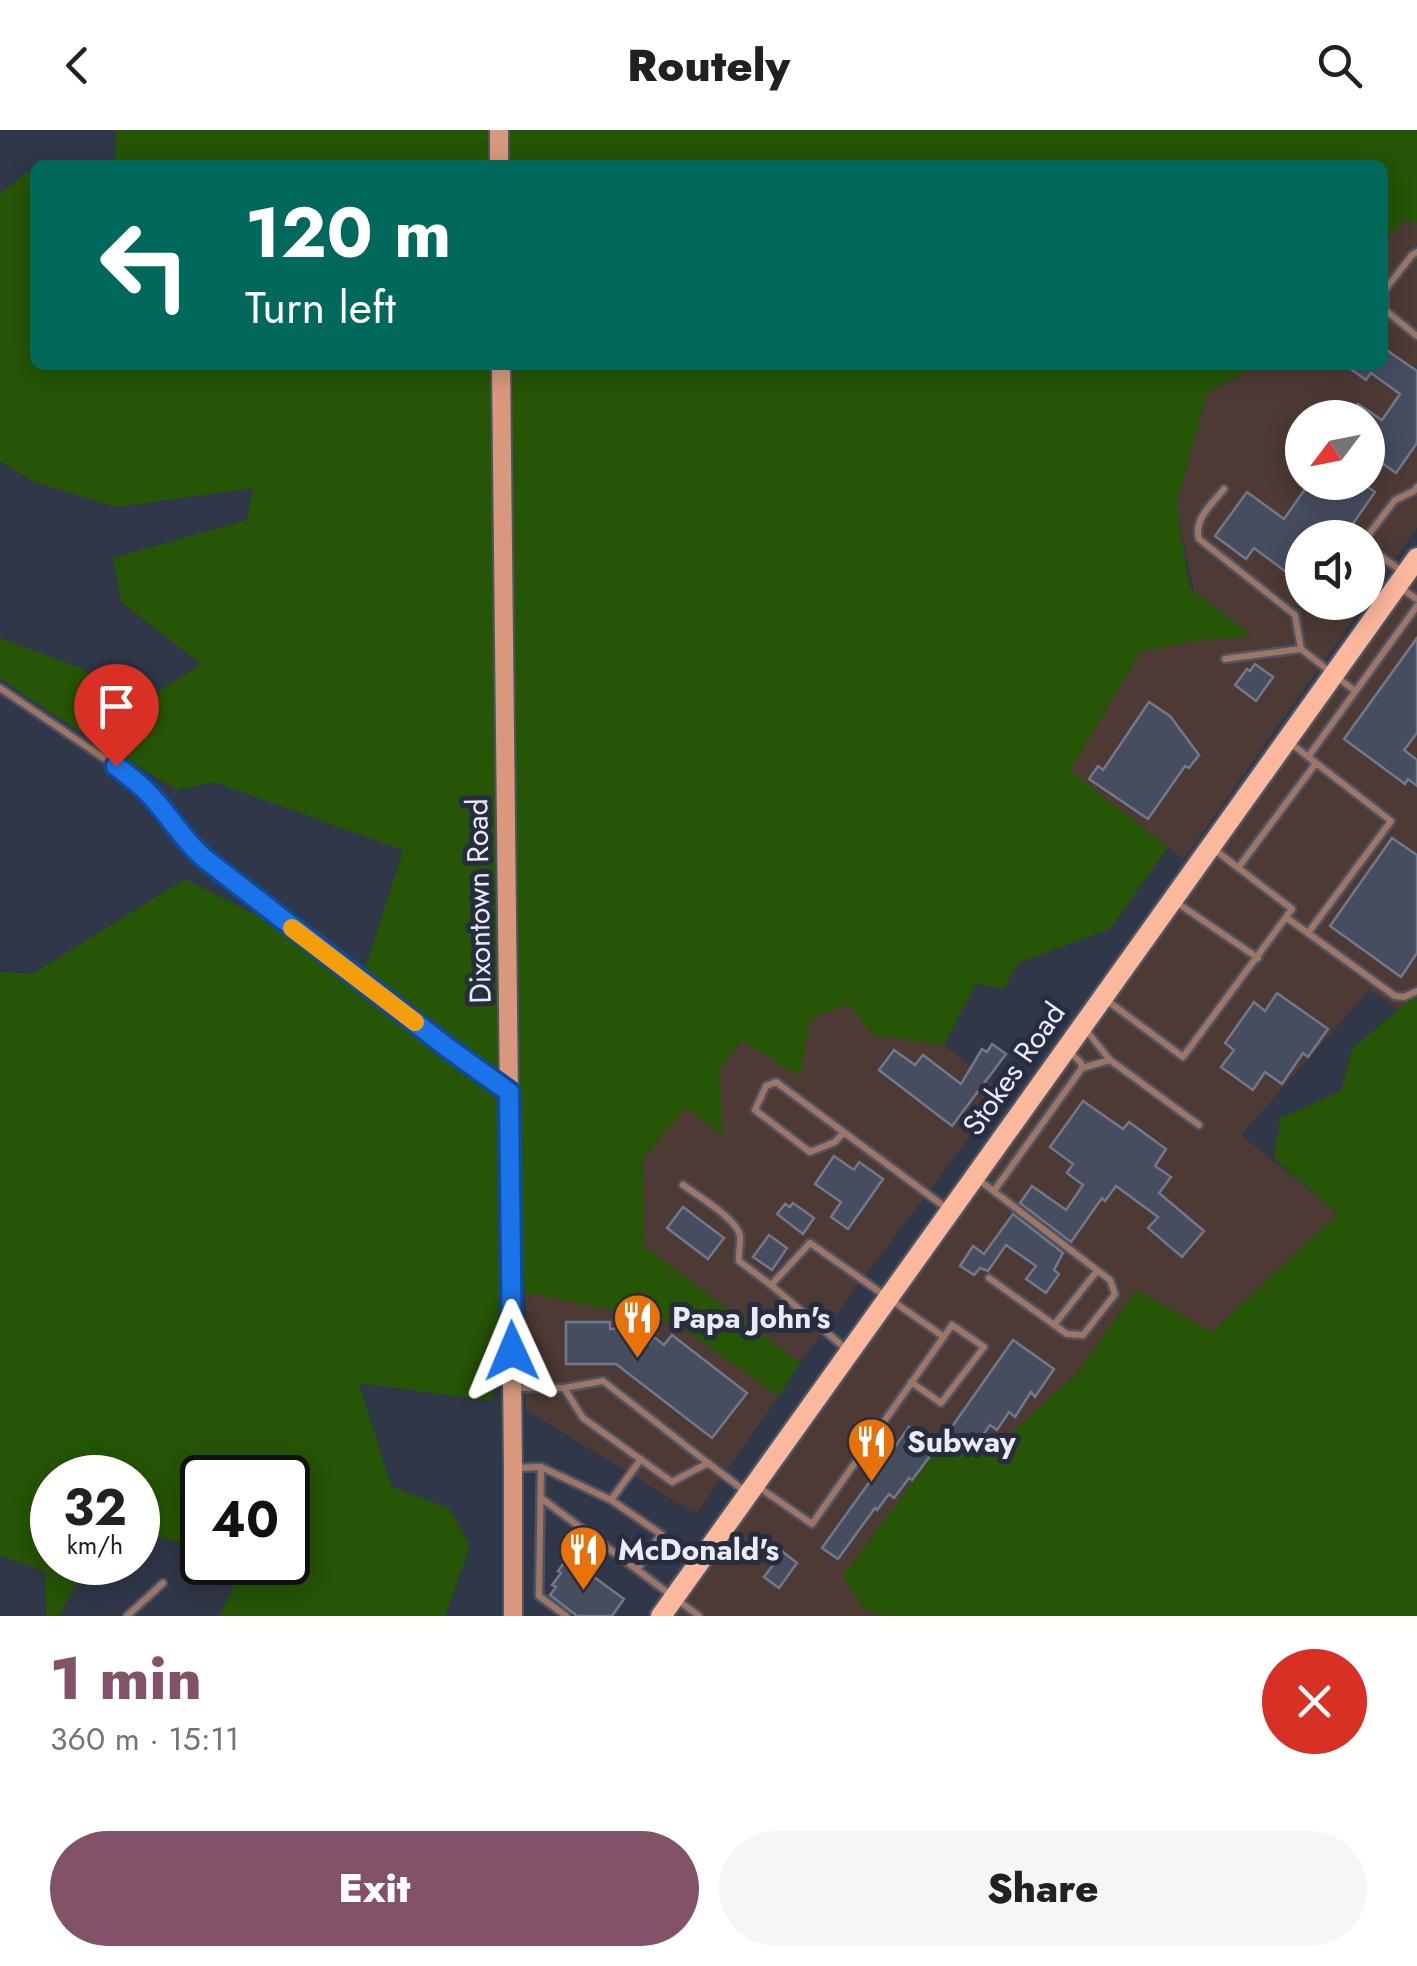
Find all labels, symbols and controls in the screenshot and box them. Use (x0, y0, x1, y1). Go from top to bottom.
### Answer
text: Routely (627, 33, 790, 98)
icon: back (50, 38, 105, 93)
icon: search (1312, 38, 1367, 93)
text: 120 m (245, 182, 451, 283)
icon: left (80, 200, 210, 330)
text: Turn left (245, 275, 396, 340)
north arrow (1285, 400, 1385, 500)
map controls (1285, 400, 1385, 620)
button: sound (1285, 520, 1385, 620)
pin (74, 664, 159, 767)
icon: arrive (89, 679, 144, 734)
street label: Dixontown Road (455, 798, 502, 1004)
street label: Stokes Road (952, 993, 1075, 1144)
restaurant icon: Papa John's (611, 1292, 663, 1360)
place label: Papa John's (672, 1296, 831, 1339)
position arrow (460, 1299, 564, 1403)
restaurant icon: Subway (846, 1416, 898, 1484)
place label: Subway (907, 1420, 1016, 1463)
speed limit sign: 40 (180, 1455, 310, 1585)
text: 32 (63, 1471, 127, 1544)
restaurant icon: McDonald's (557, 1524, 609, 1592)
text: km/h (67, 1527, 123, 1563)
place label: McDonald's (618, 1528, 779, 1571)
text: 1 min (50, 1635, 202, 1722)
button: close (1262, 1649, 1367, 1754)
text: 360 m · 15:11 (50, 1716, 239, 1762)
button: Exit (50, 1831, 699, 1946)
button: Share (719, 1831, 1367, 1946)

